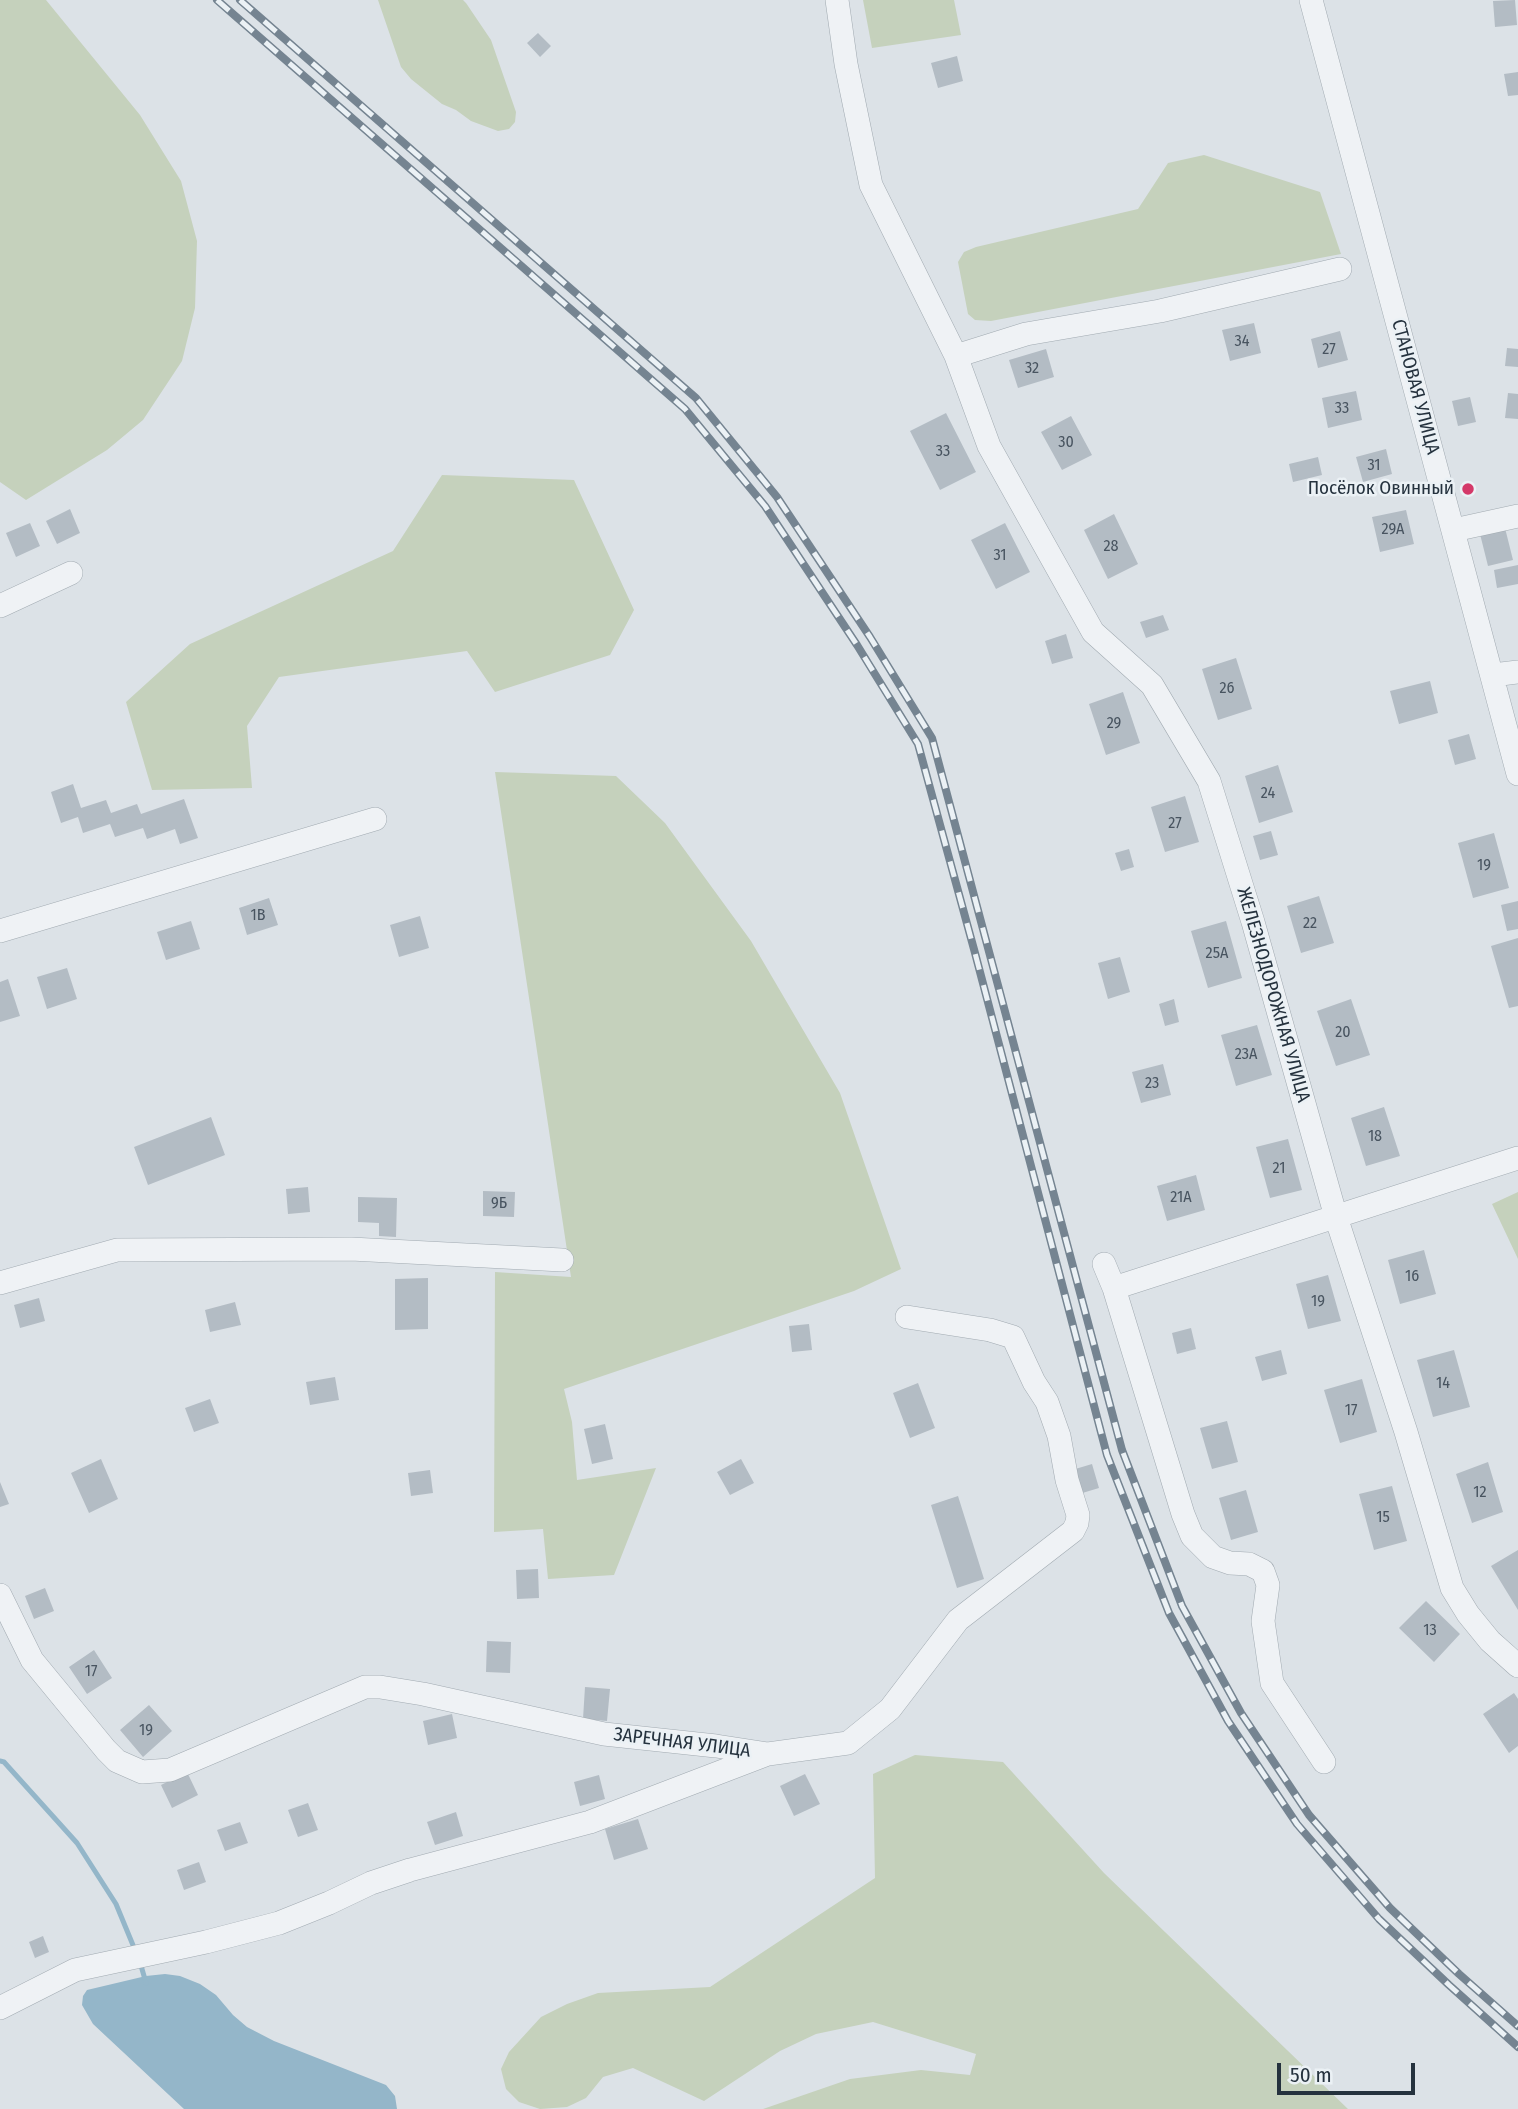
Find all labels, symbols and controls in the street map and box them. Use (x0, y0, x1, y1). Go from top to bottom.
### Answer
street label: СТАНОВАЯ УЛИЦА (1386, 317, 1444, 457)
house number: 34 (1235, 332, 1249, 352)
house number: 27 (1322, 340, 1336, 360)
house number: 32 (1025, 359, 1039, 379)
house number: 33 (1335, 399, 1349, 419)
house number: 30 (1058, 433, 1074, 453)
house number: 33 (936, 442, 950, 462)
house number: 31 (1367, 456, 1381, 476)
place label: Посёлок Овинный (1308, 478, 1454, 500)
marker: Посёлок Овинный (1460, 481, 1476, 497)
house number: 29А (1382, 520, 1404, 540)
house number: 28 (1103, 537, 1119, 557)
house number: 31 (993, 546, 1007, 566)
house number: 26 (1220, 679, 1234, 699)
house number: 29 (1107, 714, 1121, 734)
house number: 24 (1261, 784, 1275, 804)
house number: 27 (1168, 814, 1182, 834)
house number: 19 (1477, 856, 1491, 876)
street label: ЖЕЛЕЗНОДОРОЖНАЯ УЛИЦА (1231, 885, 1315, 1105)
house number: 1В (251, 906, 265, 926)
house number: 22 (1303, 914, 1317, 934)
house number: 25А (1206, 944, 1228, 964)
house number: 20 (1335, 1023, 1351, 1043)
house number: 23А (1235, 1045, 1257, 1065)
house number: 23 (1145, 1074, 1159, 1094)
house number: 18 (1368, 1127, 1382, 1147)
house number: 21 (1273, 1159, 1285, 1179)
house number: 21А (1170, 1188, 1192, 1208)
house number: 9Б (491, 1194, 507, 1214)
house number: 16 (1405, 1267, 1419, 1287)
house number: 19 (1311, 1292, 1325, 1312)
house number: 14 (1436, 1374, 1450, 1394)
house number: 17 (1345, 1401, 1357, 1421)
house number: 12 (1473, 1483, 1487, 1503)
house number: 15 (1376, 1508, 1390, 1528)
house number: 13 (1423, 1621, 1437, 1641)
house number: 17 (85, 1662, 97, 1682)
house number: 19 (139, 1721, 153, 1741)
street label: ЗАРЕЧНАЯ УЛИЦА (612, 1723, 752, 1763)
scale bar (1280, 2050, 1418, 2094)
text: 50 m (1290, 2062, 1332, 2088)

